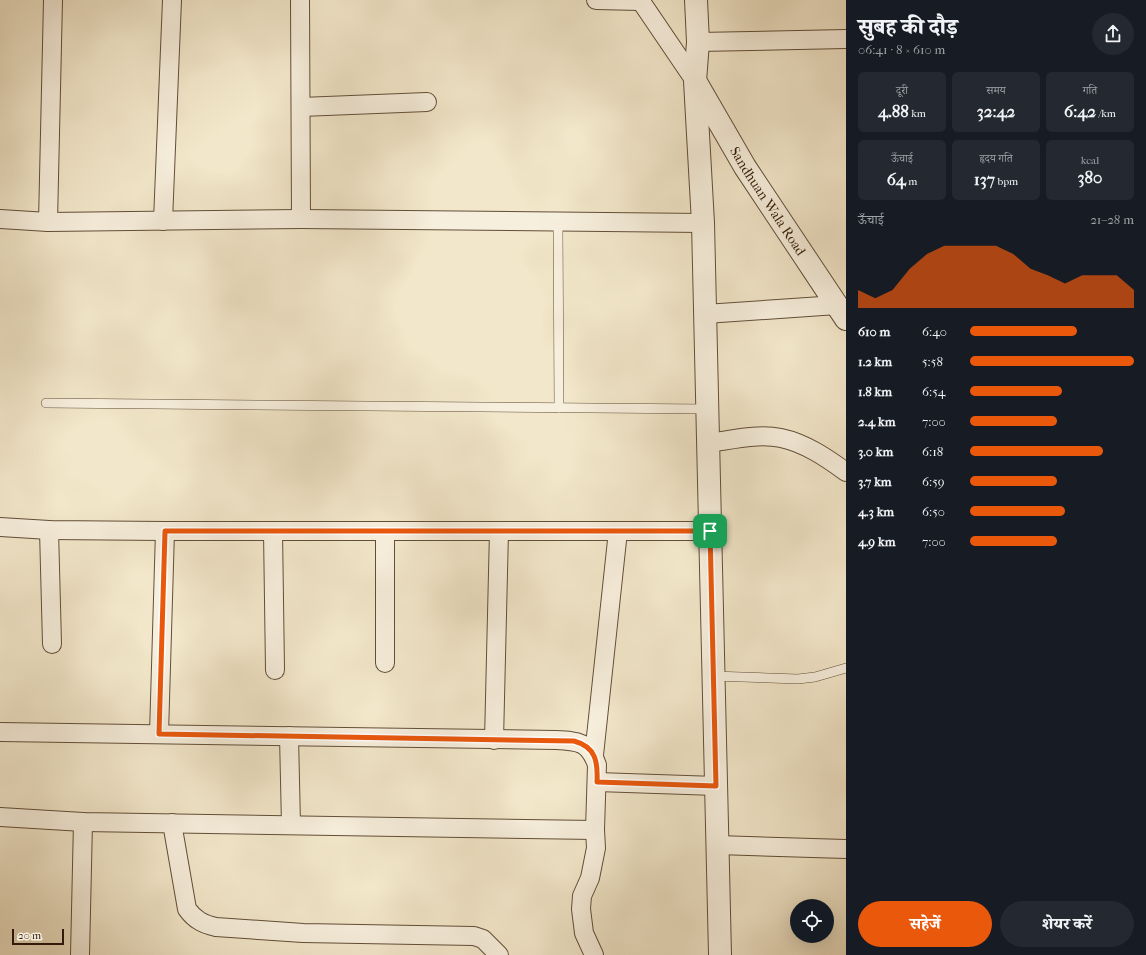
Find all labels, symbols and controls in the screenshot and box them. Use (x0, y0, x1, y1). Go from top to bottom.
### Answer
button: share (1092, 13, 1134, 55)
text: सुबह की दौड़ (858, 14, 958, 40)
text: 06:41 · 8 × 610 m (858, 42, 945, 57)
text: दूरी (896, 84, 908, 97)
text: समय (986, 84, 1006, 97)
text: गति (1083, 84, 1097, 97)
text: 4.88 (878, 101, 909, 121)
text: 32:42 (977, 101, 1015, 121)
text: 6:42 (1064, 101, 1096, 121)
text: km (909, 107, 926, 120)
text: /km (1096, 107, 1116, 120)
street label: Sandhuan Wala Road (726, 144, 810, 259)
text: ऊँचाई (891, 152, 913, 165)
text: हृदय गति (979, 152, 1013, 165)
text: kcal (1081, 154, 1099, 167)
text: 380 (1078, 167, 1102, 187)
text: 64 (887, 169, 906, 189)
text: 137 (974, 169, 995, 189)
text: m (906, 175, 917, 188)
text: bpm (995, 175, 1018, 188)
text: ऊँचाई (858, 212, 884, 227)
text: 21–28 m (1090, 212, 1134, 227)
text: 610 m (858, 324, 890, 339)
text: 6:40 (922, 324, 947, 339)
text: 1.2 km (858, 354, 892, 369)
text: 5:58 (922, 354, 943, 369)
text: 1.8 km (858, 384, 892, 399)
text: 6:54 (922, 384, 945, 399)
text: 2.4 km (858, 414, 895, 429)
text: 7:00 (922, 414, 946, 429)
text: 3.0 km (858, 444, 893, 459)
text: 6:18 (922, 444, 943, 459)
text: 3.7 km (858, 474, 892, 489)
text: 6:59 (922, 474, 945, 489)
text: 4.3 km (858, 504, 894, 519)
text: 6:50 (922, 504, 945, 519)
pin (693, 514, 727, 548)
icon: arrive (699, 520, 721, 542)
text: 4.9 km (858, 534, 895, 549)
text: 7:00 (922, 534, 946, 549)
map controls (790, 899, 834, 943)
button: locate (790, 899, 834, 943)
button: सहेजें (858, 901, 992, 947)
button: शेयर करें (1000, 901, 1134, 947)
scale bar (12, 927, 64, 946)
text: 20 m (18, 929, 41, 942)

